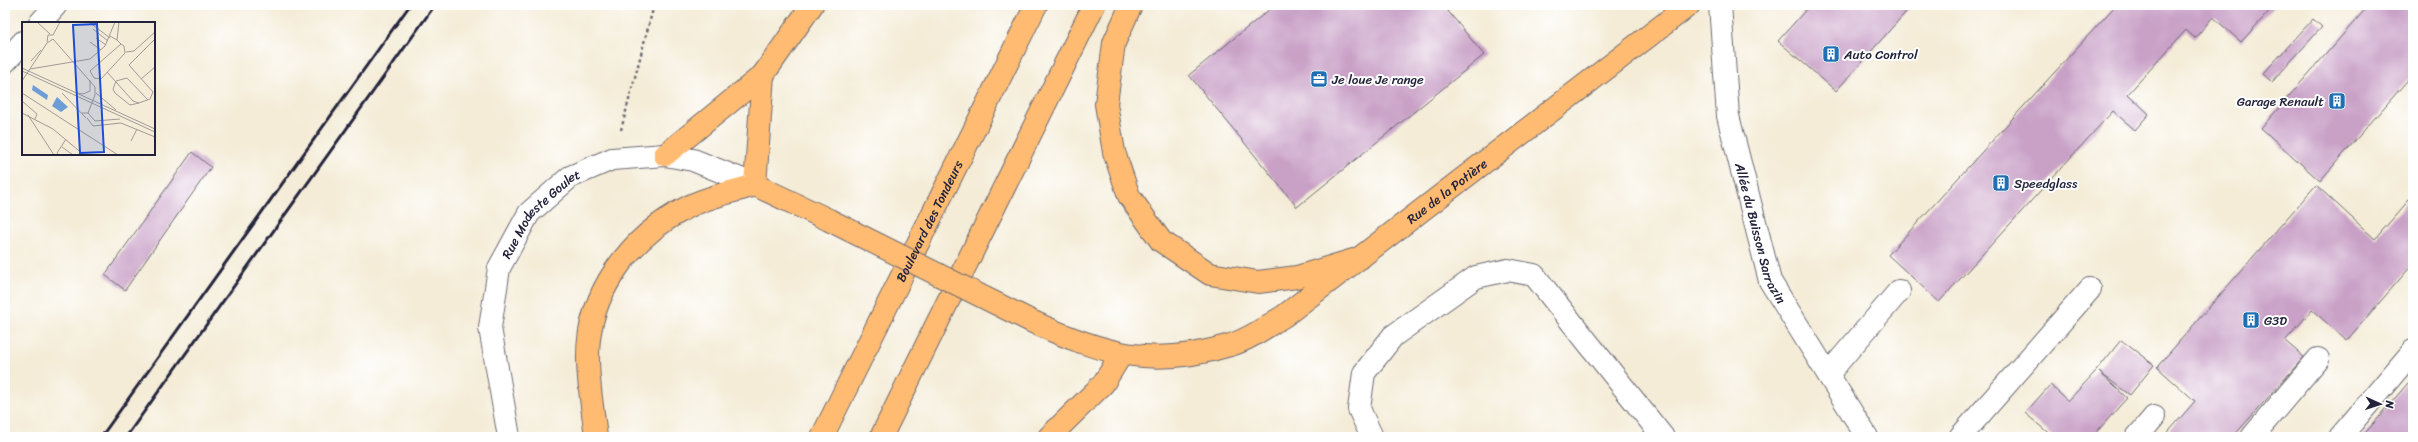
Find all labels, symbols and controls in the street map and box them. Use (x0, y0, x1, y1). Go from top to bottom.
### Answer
inset map (22, 22, 155, 155)
place label: Auto Control (1843, 43, 1918, 66)
building icon: Auto Control (1821, 44, 1841, 64)
place label: Je loue Je range (1331, 68, 1424, 91)
office icon: Je loue Je range (1309, 69, 1329, 89)
place label: Garage Renault (2237, 90, 2324, 113)
building icon: Garage Renault (2327, 91, 2347, 111)
street label: Rue de la Potière (1401, 152, 1493, 230)
street label: Boulevard des Tondeurs (889, 155, 969, 286)
street label: Allée du Buisson Sarrazin (1729, 159, 1793, 308)
street label: Rue Modeste Goulet (495, 162, 584, 263)
place label: Speedglass (2014, 172, 2078, 195)
building icon: Speedglass (1991, 173, 2011, 193)
place label: G3D (2264, 309, 2287, 332)
building icon: G3D (2241, 310, 2261, 330)
north arrow (2360, 384, 2400, 424)
text: N (2380, 399, 2399, 409)

